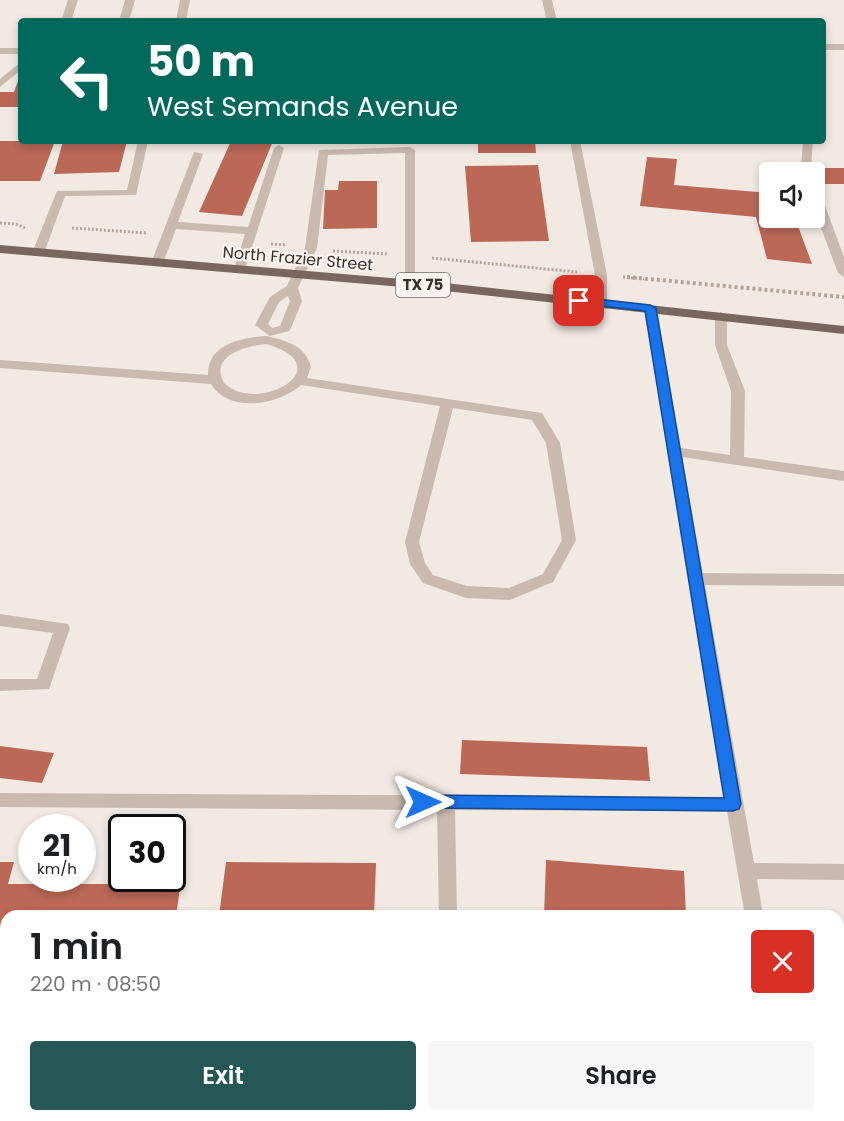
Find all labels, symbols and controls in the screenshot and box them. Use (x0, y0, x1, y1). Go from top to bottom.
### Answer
text: 50 m (147, 32, 255, 91)
icon: left (48, 42, 126, 120)
text: West Semands Avenue (147, 88, 458, 125)
map controls (759, 162, 825, 228)
button: sound (759, 162, 825, 228)
street label: North Frazier Street (222, 240, 374, 277)
road number: TX 75 (396, 273, 450, 297)
pin (553, 275, 604, 326)
icon: arrive (562, 284, 595, 317)
position arrow (391, 770, 455, 834)
speed limit sign: 30 (108, 814, 186, 892)
text: 21 (43, 824, 71, 867)
text: km/h (37, 858, 77, 879)
text: 1 min (30, 921, 123, 972)
button: close (751, 930, 814, 993)
text: 220 m · 08:50 (30, 970, 161, 998)
button: Exit (30, 1041, 416, 1110)
button: Share (428, 1041, 814, 1110)

